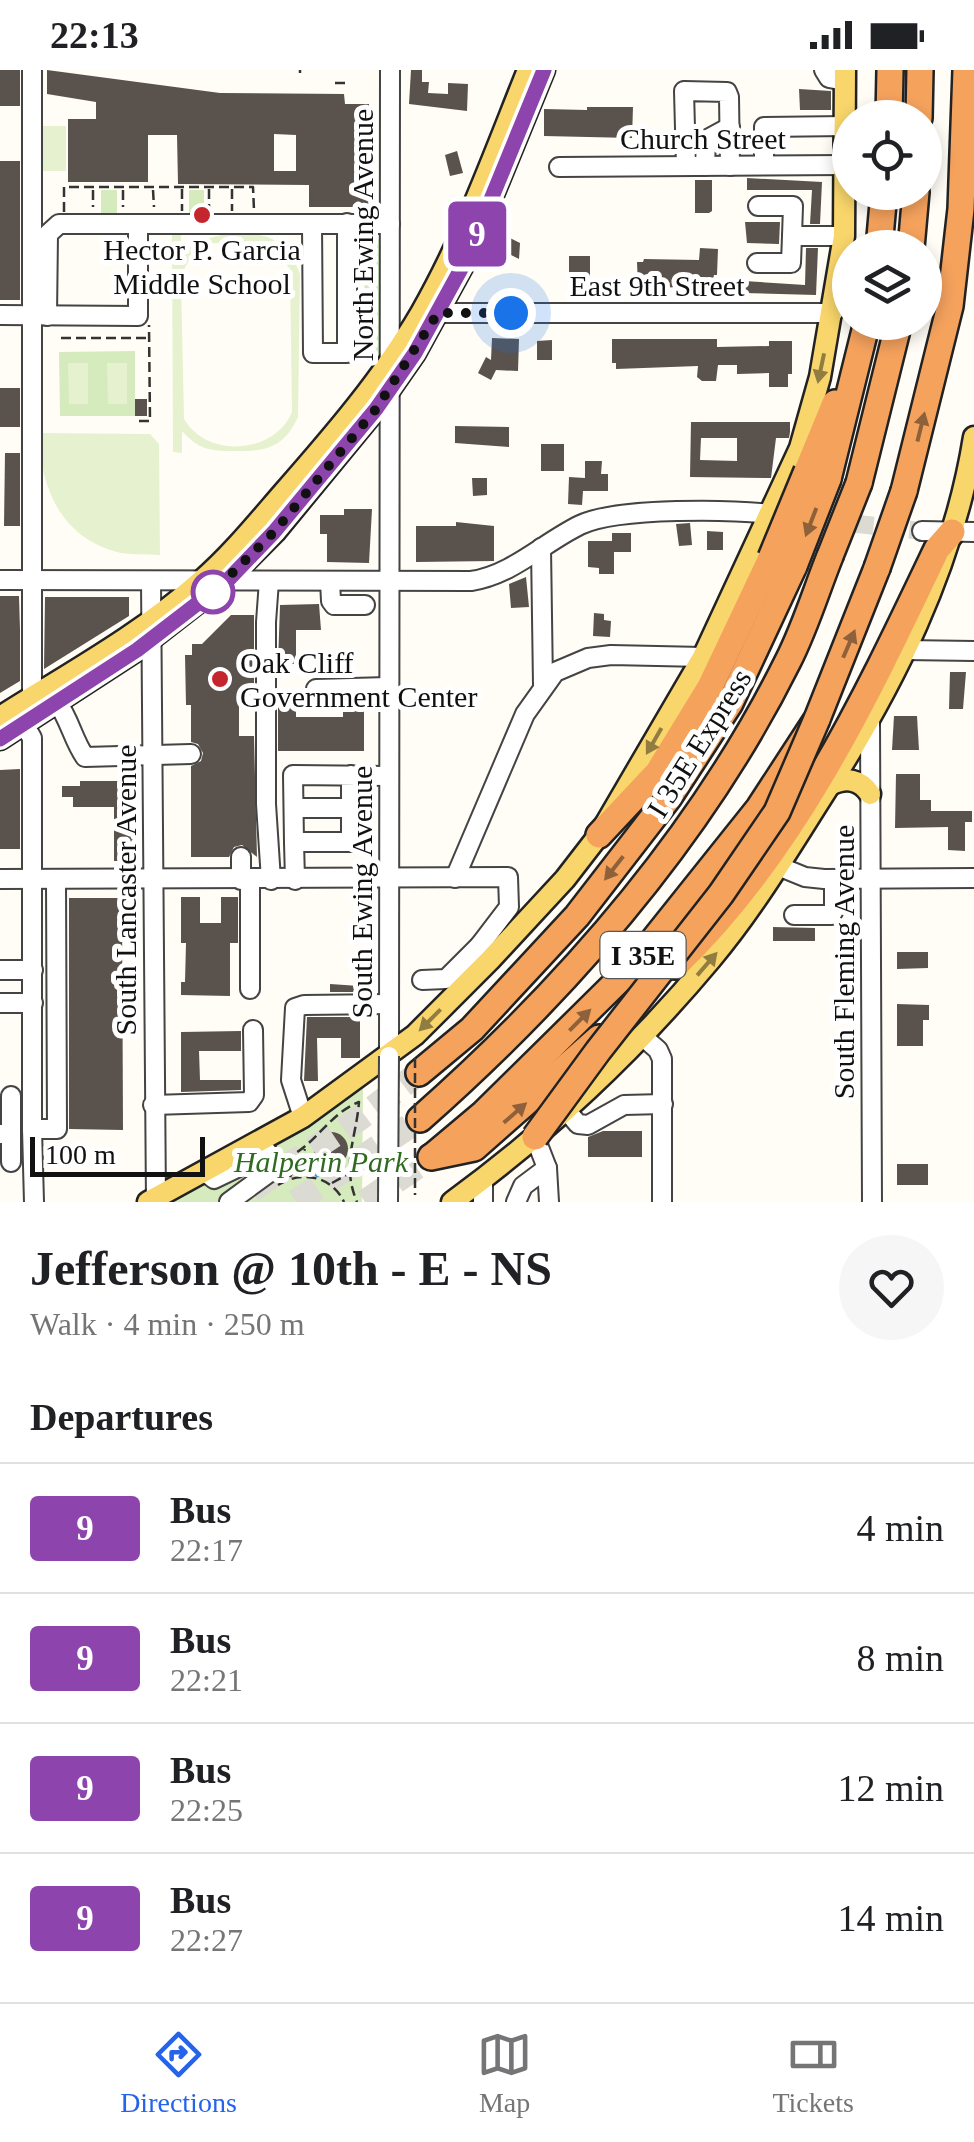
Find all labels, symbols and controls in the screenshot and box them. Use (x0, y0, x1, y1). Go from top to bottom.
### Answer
text: 22:13 (50, 14, 139, 56)
map controls (832, 100, 942, 340)
button: locate (832, 100, 942, 210)
street label: North Ewing Avenue (346, 109, 379, 361)
street label: Church Street (620, 122, 787, 155)
line badge: 9 (444, 202, 510, 266)
marker: Hector P. Garcia Middle School (191, 204, 213, 226)
text: 9 (468, 215, 486, 254)
button: layers (832, 230, 942, 340)
place label: Hector P. Garcia Middle School (103, 233, 301, 300)
street label: East 9th Street (570, 269, 745, 302)
your location (486, 288, 536, 338)
one-way arrow (813, 353, 829, 384)
one-way arrow (914, 411, 929, 442)
one-way arrow (803, 508, 819, 538)
unlabelled marker (192, 571, 234, 613)
one-way arrow (841, 630, 857, 659)
place label: Oak Cliff Government Center (240, 646, 477, 713)
street label: I 35E Express (640, 663, 758, 823)
marker: Oak Cliff Government Center (209, 668, 231, 690)
one-way arrow (646, 727, 663, 755)
street label: South Lancaster Avenue (109, 744, 142, 1036)
street label: South Ewing Avenue (345, 766, 378, 1018)
street label: South Fleming Avenue (827, 825, 860, 1099)
one-way arrow (603, 855, 624, 881)
road number: I 35E (600, 932, 686, 978)
one-way arrow (695, 952, 717, 977)
one-way arrow (418, 1008, 442, 1031)
one-way arrow (567, 1008, 591, 1032)
one-way arrow (502, 1102, 527, 1124)
scale bar (30, 1132, 205, 1176)
text: 100 m (45, 1139, 116, 1170)
park label: Halperin Park (233, 1145, 409, 1178)
button: heart (839, 1235, 944, 1340)
text: Jefferson @ 10th - E - NS (30, 1242, 552, 1295)
text: Walk · 4 min · 250 m (30, 1306, 305, 1342)
text: Departures (30, 1396, 213, 1438)
text: Bus (170, 1489, 231, 1531)
text: 4 min (856, 1507, 944, 1549)
text: 9 (76, 1509, 94, 1548)
text: 22:17 (170, 1532, 243, 1568)
text: Bus (170, 1619, 231, 1661)
text: 8 min (856, 1637, 944, 1679)
text: 9 (76, 1639, 94, 1678)
text: 22:21 (170, 1662, 243, 1698)
text: Bus (170, 1749, 231, 1791)
text: 12 min (837, 1767, 944, 1809)
text: 9 (76, 1769, 94, 1808)
text: 22:25 (170, 1792, 243, 1828)
text: Bus (170, 1879, 231, 1921)
text: 14 min (837, 1897, 944, 1939)
text: 9 (76, 1899, 94, 1938)
text: 22:27 (170, 1922, 243, 1958)
tab: Directions (120, 2027, 237, 2119)
tab: Map (477, 2027, 532, 2119)
tab: Tickets (772, 2027, 854, 2119)

